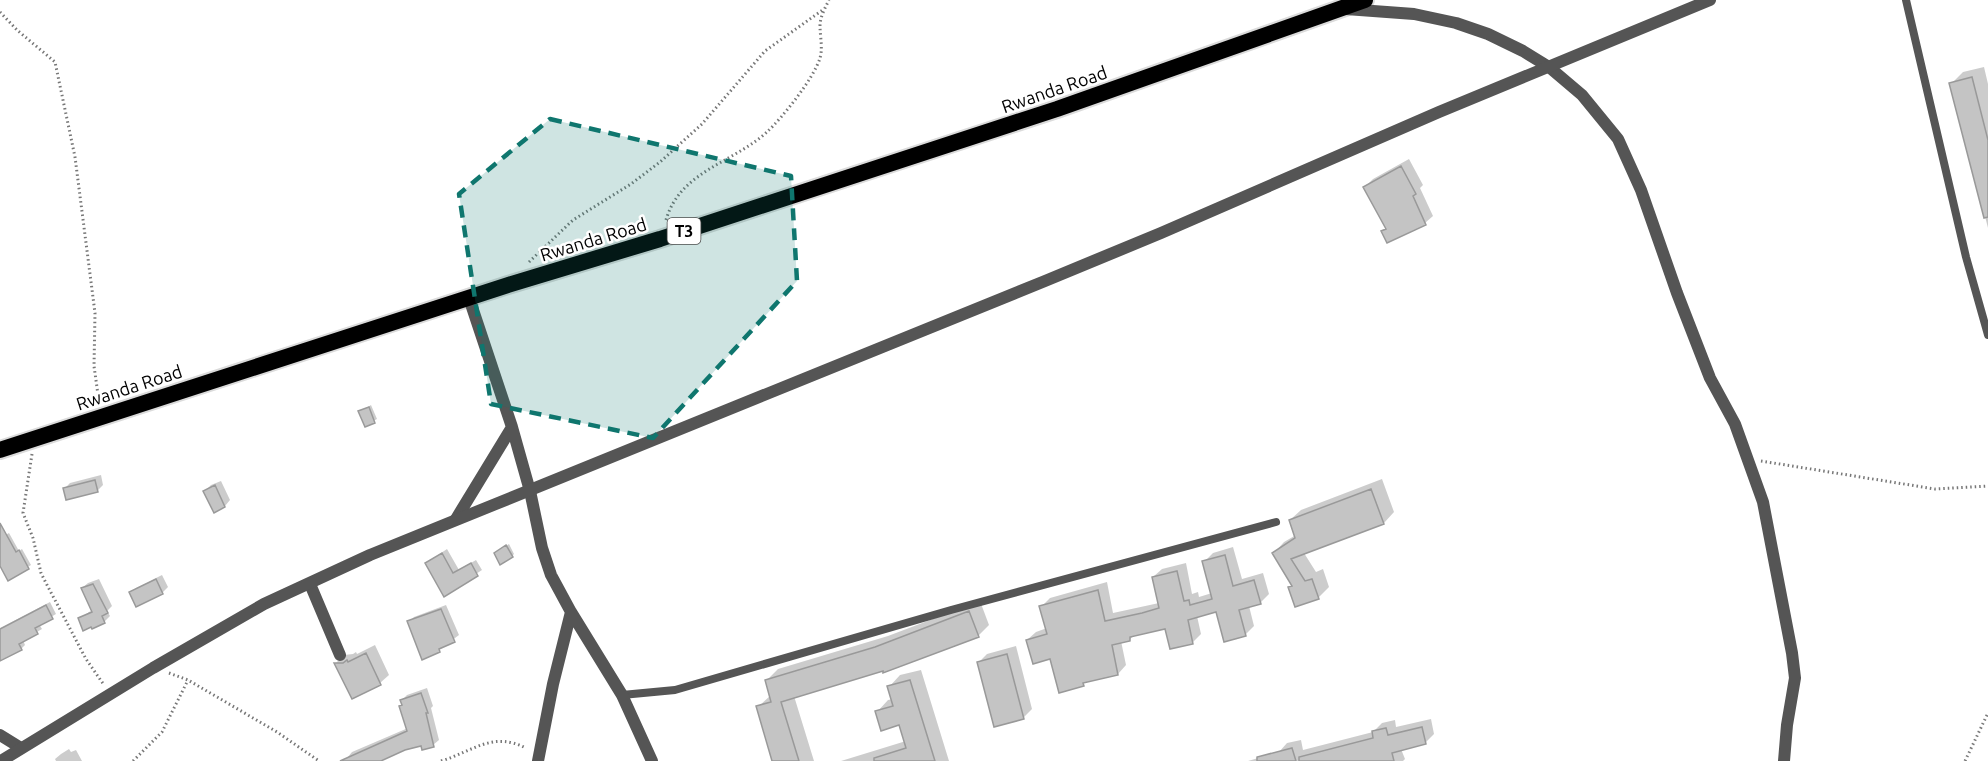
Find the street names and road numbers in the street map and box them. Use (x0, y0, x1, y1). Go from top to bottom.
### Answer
street label: Rwanda Road (999, 62, 1109, 116)
street label: Rwanda Road (537, 213, 649, 265)
road number: T3 (668, 218, 700, 244)
street label: Rwanda Road (74, 360, 184, 414)

